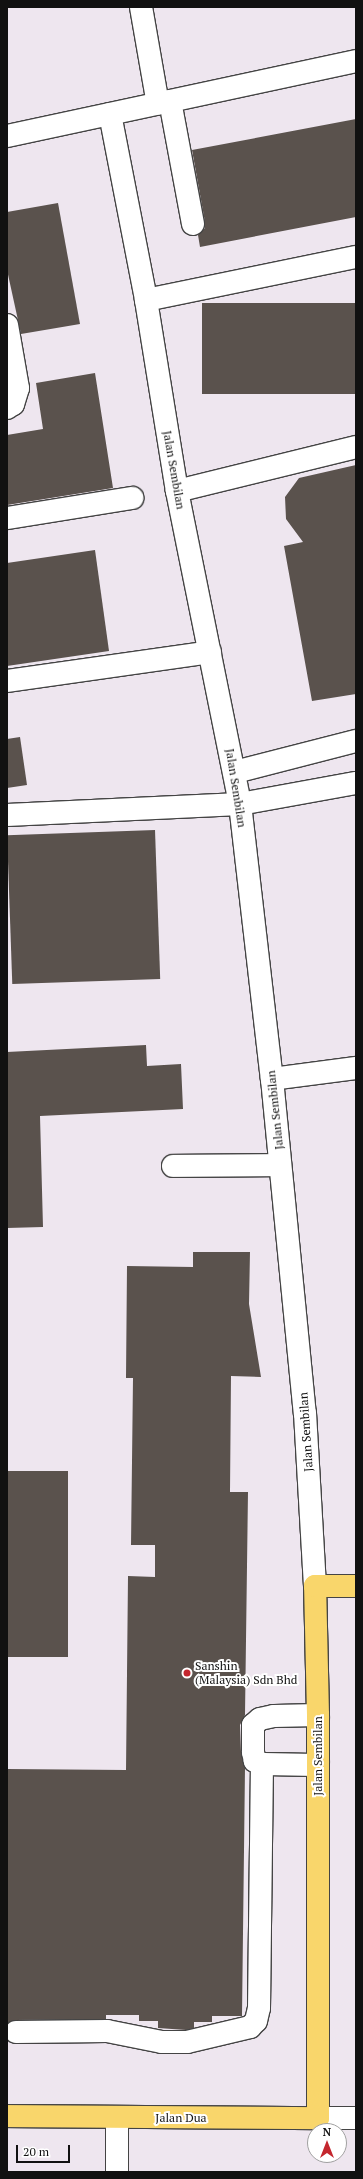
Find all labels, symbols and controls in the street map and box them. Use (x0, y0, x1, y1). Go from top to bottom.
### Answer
street label: Jalan Sembilan (160, 430, 188, 510)
street label: Jalan Sembilan (223, 748, 249, 828)
street label: Jalan Sembilan (264, 1070, 286, 1150)
street label: Jalan Sembilan (296, 1392, 316, 1472)
place label: Sanshin (Malaysia) Sdn Bhd (195, 1659, 297, 1687)
marker: Sanshin (Malaysia) Sdn Bhd (182, 1668, 192, 1678)
street label: Jalan Sembilan (311, 1716, 325, 1796)
street label: Jalan Dua (155, 2111, 207, 2125)
north arrow (307, 2123, 347, 2163)
text: N (323, 2125, 331, 2139)
scale bar (18, 2137, 72, 2163)
text: 20 m (23, 2144, 49, 2159)

